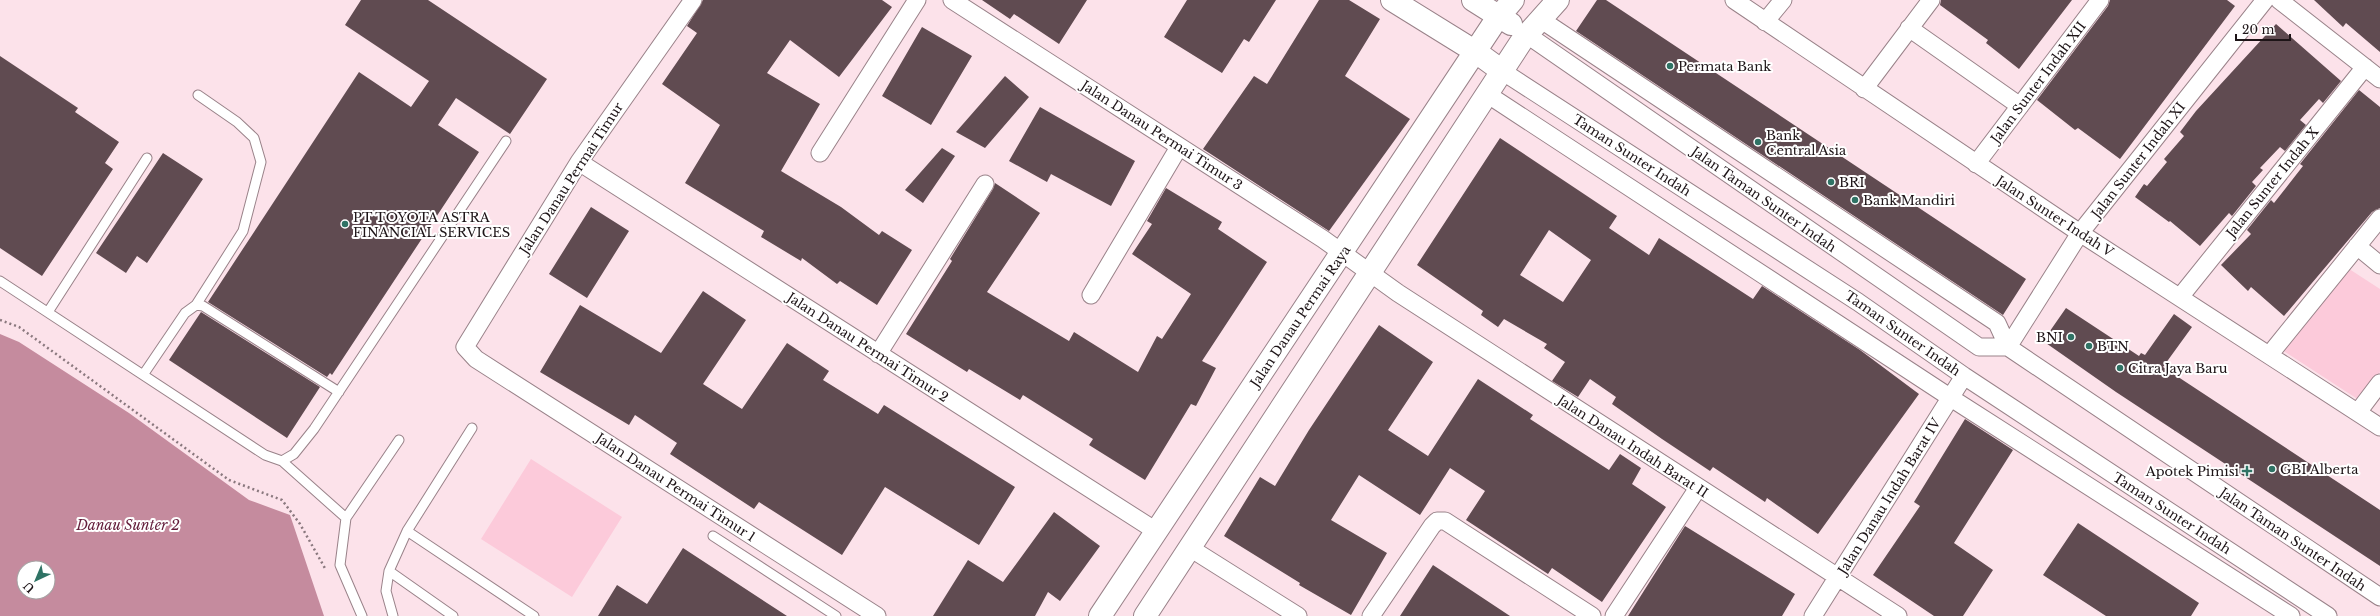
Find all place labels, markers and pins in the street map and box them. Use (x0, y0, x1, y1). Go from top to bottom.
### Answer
place label: Permata Bank (1678, 58, 1771, 75)
marker: Permata Bank (1665, 61, 1675, 71)
place label: Bank Central Asia (1766, 127, 1847, 159)
marker: Bank Central Asia (1753, 137, 1763, 147)
place label: BRI (1839, 174, 1865, 191)
marker: BRI (1826, 177, 1836, 187)
place label: Bank Mandiri (1863, 192, 1955, 209)
marker: Bank Mandiri (1850, 195, 1860, 205)
place label: PT TOYOTA ASTRA FINANCIAL SERVICES (353, 209, 510, 241)
marker: PT TOYOTA ASTRA FINANCIAL SERVICES (340, 219, 350, 229)
place label: BNI (2036, 329, 2063, 346)
marker: BNI (2066, 332, 2076, 342)
place label: BTN (2097, 338, 2129, 355)
marker: BTN (2084, 341, 2094, 351)
place label: Citra Jaya Baru (2128, 360, 2228, 377)
marker: Citra Jaya Baru (2115, 363, 2125, 373)
place label: GBI Alberta (2280, 461, 2359, 478)
place label: Apotek Pimisi (2145, 463, 2240, 480)
marker: GBI Alberta (2267, 464, 2277, 474)
marker: Apotek Pimisi (2242, 466, 2252, 476)

